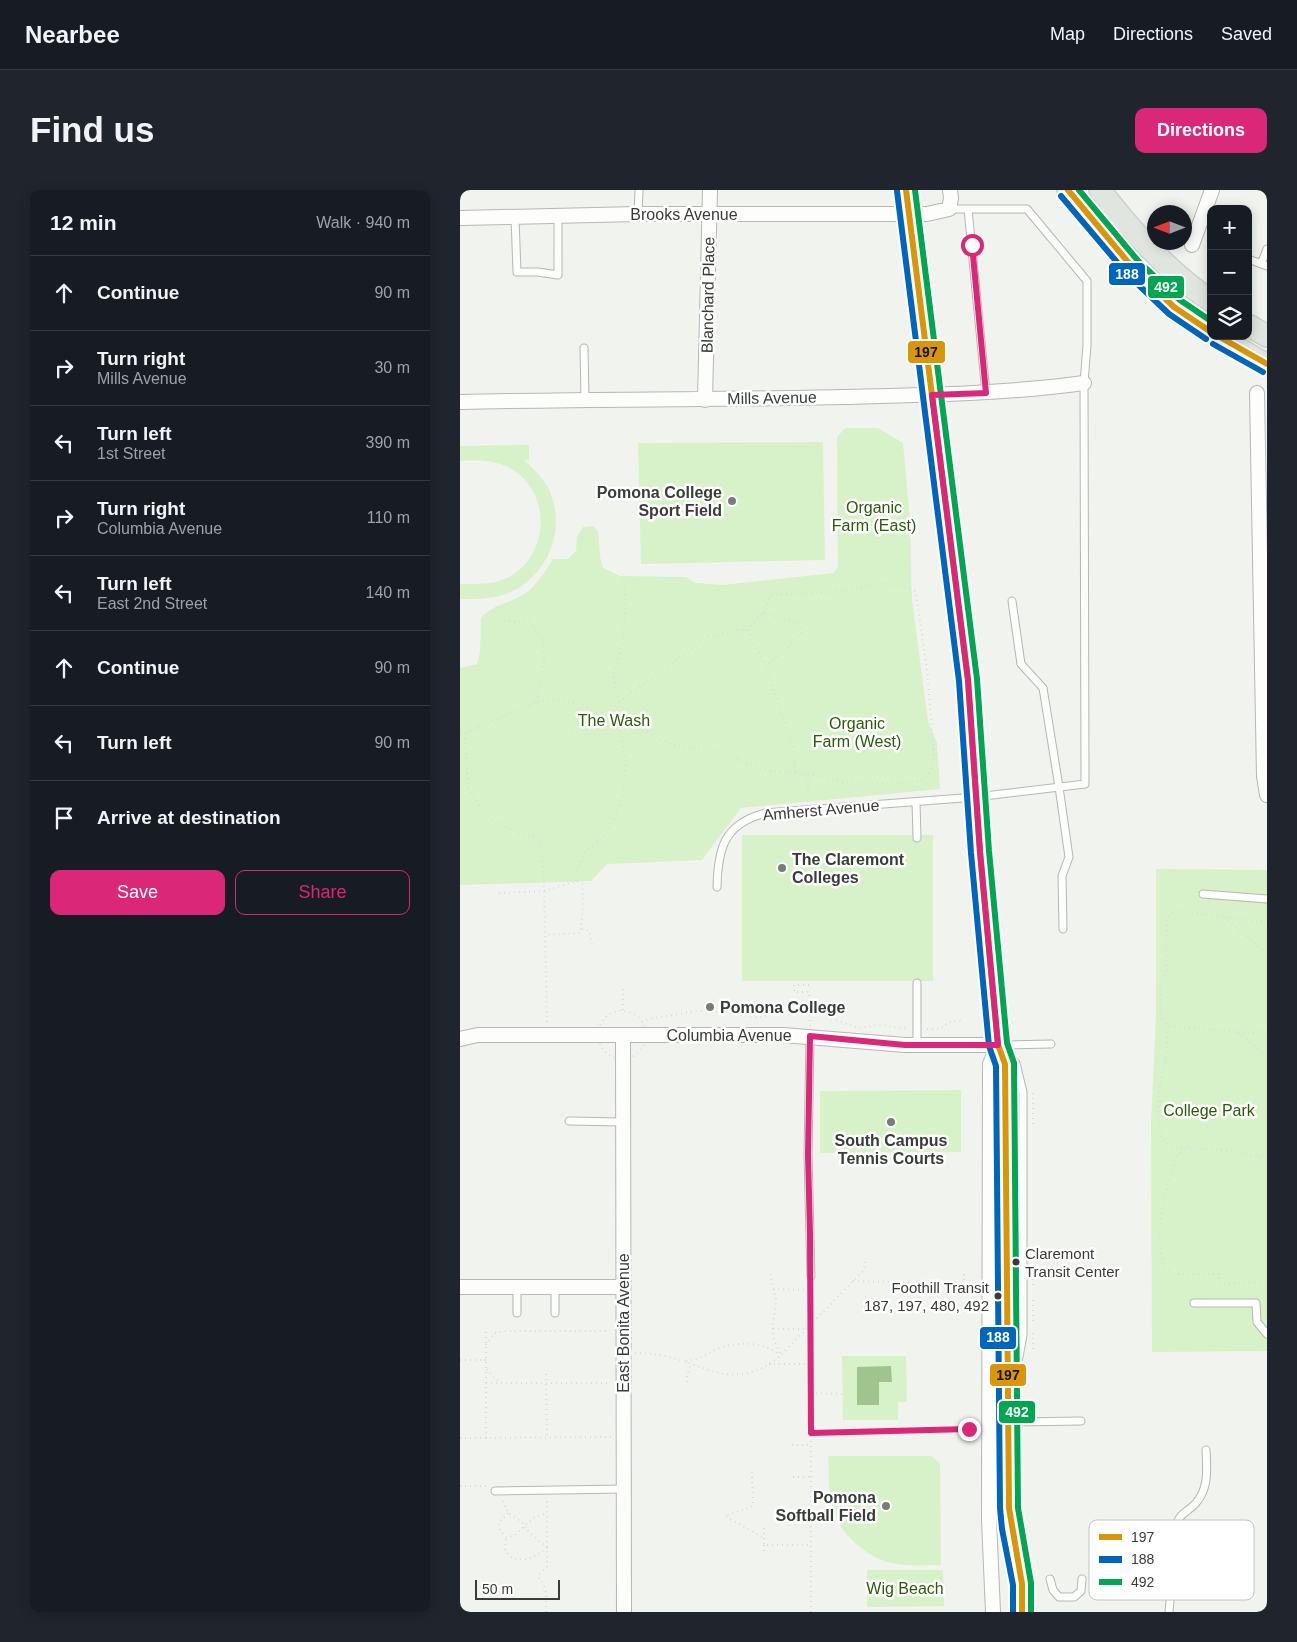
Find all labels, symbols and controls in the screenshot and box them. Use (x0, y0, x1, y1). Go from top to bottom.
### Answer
text: Nearbee (25, 21, 120, 48)
text: Map (1050, 24, 1085, 44)
text: Directions (1113, 24, 1193, 44)
text: Saved (1221, 24, 1272, 44)
button: Directions (1135, 108, 1267, 153)
text: Find us (30, 110, 154, 149)
north arrow (1147, 205, 1192, 250)
map controls (1207, 205, 1252, 340)
button: + (1207, 205, 1252, 250)
street label: Brooks Avenue (630, 206, 738, 223)
text: 12 min (50, 211, 117, 234)
text: Walk · 940 m (316, 214, 410, 231)
route start (961, 234, 984, 257)
street label: Blanchard Place (698, 237, 718, 353)
button: − (1207, 250, 1252, 295)
line badge: 188 (1108, 262, 1146, 286)
text: 188 (1115, 266, 1139, 282)
line badge: 492 (1147, 275, 1185, 299)
icon: ahead (50, 279, 78, 307)
text: 492 (1154, 279, 1178, 295)
text: Continue (97, 282, 179, 303)
text: 90 m (374, 284, 410, 301)
button: layers (1207, 295, 1252, 340)
line badge: 197 (907, 340, 946, 364)
text: 197 (914, 344, 938, 360)
text: Turn right (97, 348, 185, 369)
icon: right (50, 354, 78, 382)
text: 30 m (374, 359, 410, 376)
text: Mills Avenue (97, 370, 187, 387)
street label: Mills Avenue (727, 389, 817, 407)
text: Turn left (97, 423, 172, 444)
icon: left (50, 429, 78, 457)
text: 390 m (366, 434, 410, 451)
text: 1st Street (97, 445, 165, 462)
place label: Pomona College Sport Field (597, 484, 722, 519)
marker: Pomona College Sport Field (726, 495, 738, 507)
text: Turn right (97, 498, 185, 519)
park label: Organic Farm (East) (832, 499, 916, 534)
icon: right (50, 504, 78, 532)
text: 110 m (367, 509, 410, 526)
text: Columbia Avenue (97, 520, 222, 537)
text: Turn left (97, 573, 172, 594)
icon: left (50, 579, 78, 607)
text: 140 m (366, 584, 410, 601)
text: East 2nd Street (97, 595, 207, 612)
icon: ahead (50, 654, 78, 682)
text: Continue (97, 657, 179, 678)
text: 90 m (374, 659, 410, 676)
park label: The Wash (578, 712, 650, 729)
park label: Organic Farm (West) (813, 715, 901, 750)
icon: left (50, 729, 78, 757)
text: Turn left (97, 732, 172, 753)
text: 90 m (374, 734, 410, 751)
street label: Amherst Avenue (762, 796, 880, 824)
icon: arrive (50, 804, 78, 832)
text: Arrive at destination (97, 807, 281, 828)
place label: The Claremont Colleges (792, 851, 905, 886)
marker: The Claremont Colleges (776, 862, 788, 874)
button: Save (50, 870, 225, 915)
button: Share (235, 870, 410, 915)
place label: Pomona College (720, 999, 845, 1016)
marker: Pomona College (704, 1001, 716, 1013)
street label: Columbia Avenue (666, 1027, 792, 1044)
park label: College Park (1163, 1102, 1256, 1119)
marker: South Campus Tennis Courts (885, 1116, 897, 1128)
place label: South Campus Tennis Courts (835, 1132, 948, 1167)
place label: Claremont Transit Center (1025, 1245, 1119, 1280)
street label: East Bonita Avenue (615, 1253, 632, 1393)
marker: Claremont Transit Center (1011, 1257, 1021, 1267)
place label: Foothill Transit 187, 197, 480, 492 (864, 1279, 990, 1314)
marker: Foothill Transit 187, 197, 480, 492 (993, 1291, 1003, 1301)
line badge: 188 (979, 1326, 1017, 1350)
text: 188 (986, 1329, 1010, 1345)
line badge: 197 (989, 1363, 1027, 1387)
text: 197 (996, 1367, 1020, 1383)
line badge: 492 (998, 1400, 1036, 1424)
text: 492 (1005, 1404, 1029, 1420)
route end (958, 1418, 981, 1441)
place label: Pomona Softball Field (776, 1489, 876, 1524)
marker: Pomona Softball Field (880, 1500, 892, 1512)
legend (1089, 1520, 1254, 1600)
text: 197 (1131, 1529, 1155, 1545)
text: 188 (1131, 1551, 1155, 1567)
text: 492 (1131, 1574, 1155, 1590)
scale bar (475, 1577, 560, 1600)
park label: Wig Beach (866, 1580, 944, 1597)
text: 50 m (482, 1581, 513, 1597)

